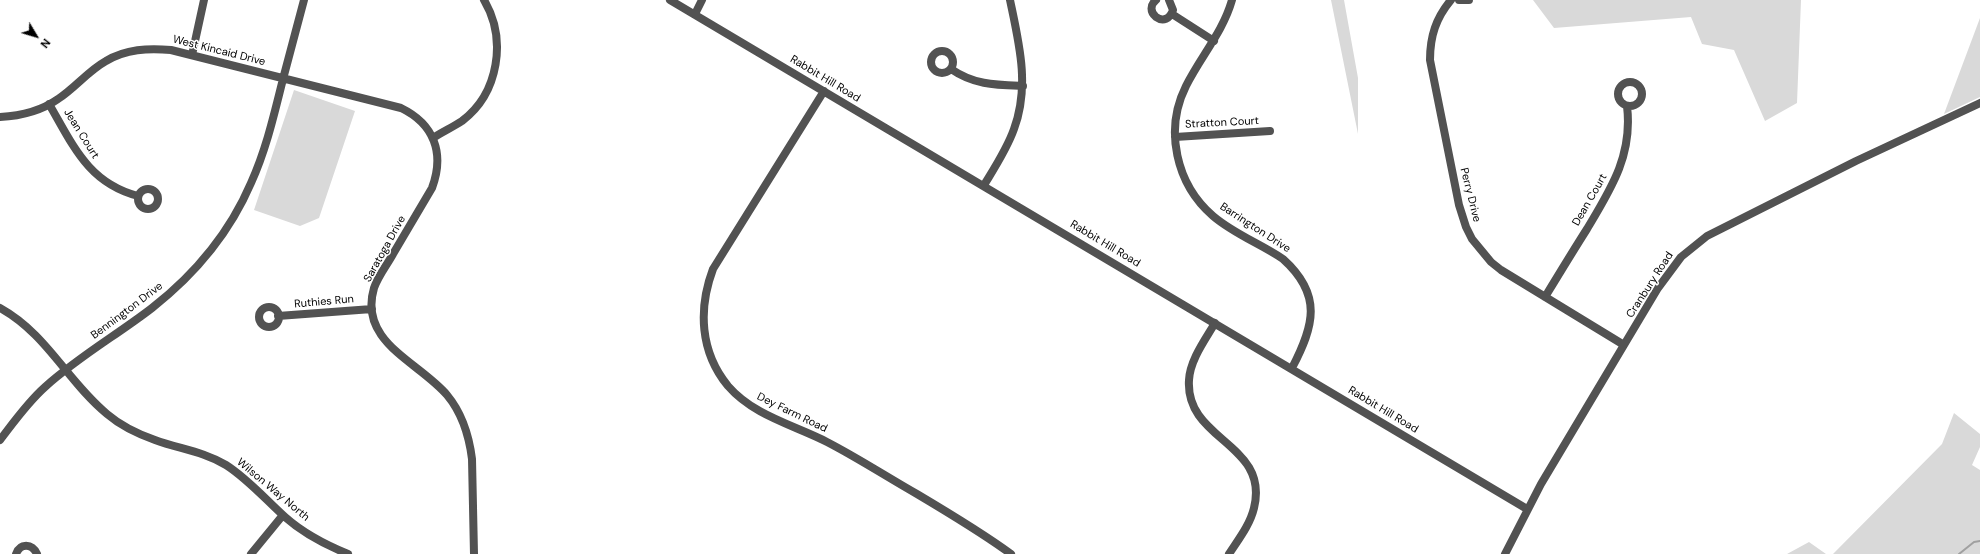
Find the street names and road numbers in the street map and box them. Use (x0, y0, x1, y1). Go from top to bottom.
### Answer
street label: West Kincaid Drive (171, 33, 267, 69)
street label: Rabbit Hill Road (787, 53, 863, 105)
street label: Jean Court (61, 107, 101, 161)
street label: Stratton Court (1185, 114, 1259, 132)
street label: Perry Drive (1457, 166, 1483, 224)
street label: Dean Court (1570, 172, 1610, 228)
street label: Barrington Drive (1217, 200, 1293, 256)
street label: Saratoga Drive (361, 214, 409, 284)
street label: Rabbit Hill Road (1067, 218, 1143, 270)
street label: Cranbury Road (1624, 249, 1676, 321)
street label: Bennington Drive (88, 280, 166, 342)
street label: Ruthies Run (294, 293, 354, 311)
street label: Rabbit Hill Road (1345, 384, 1421, 436)
street label: Dey Farm Road (755, 390, 829, 436)
street label: Wilson Way North (234, 456, 312, 524)

